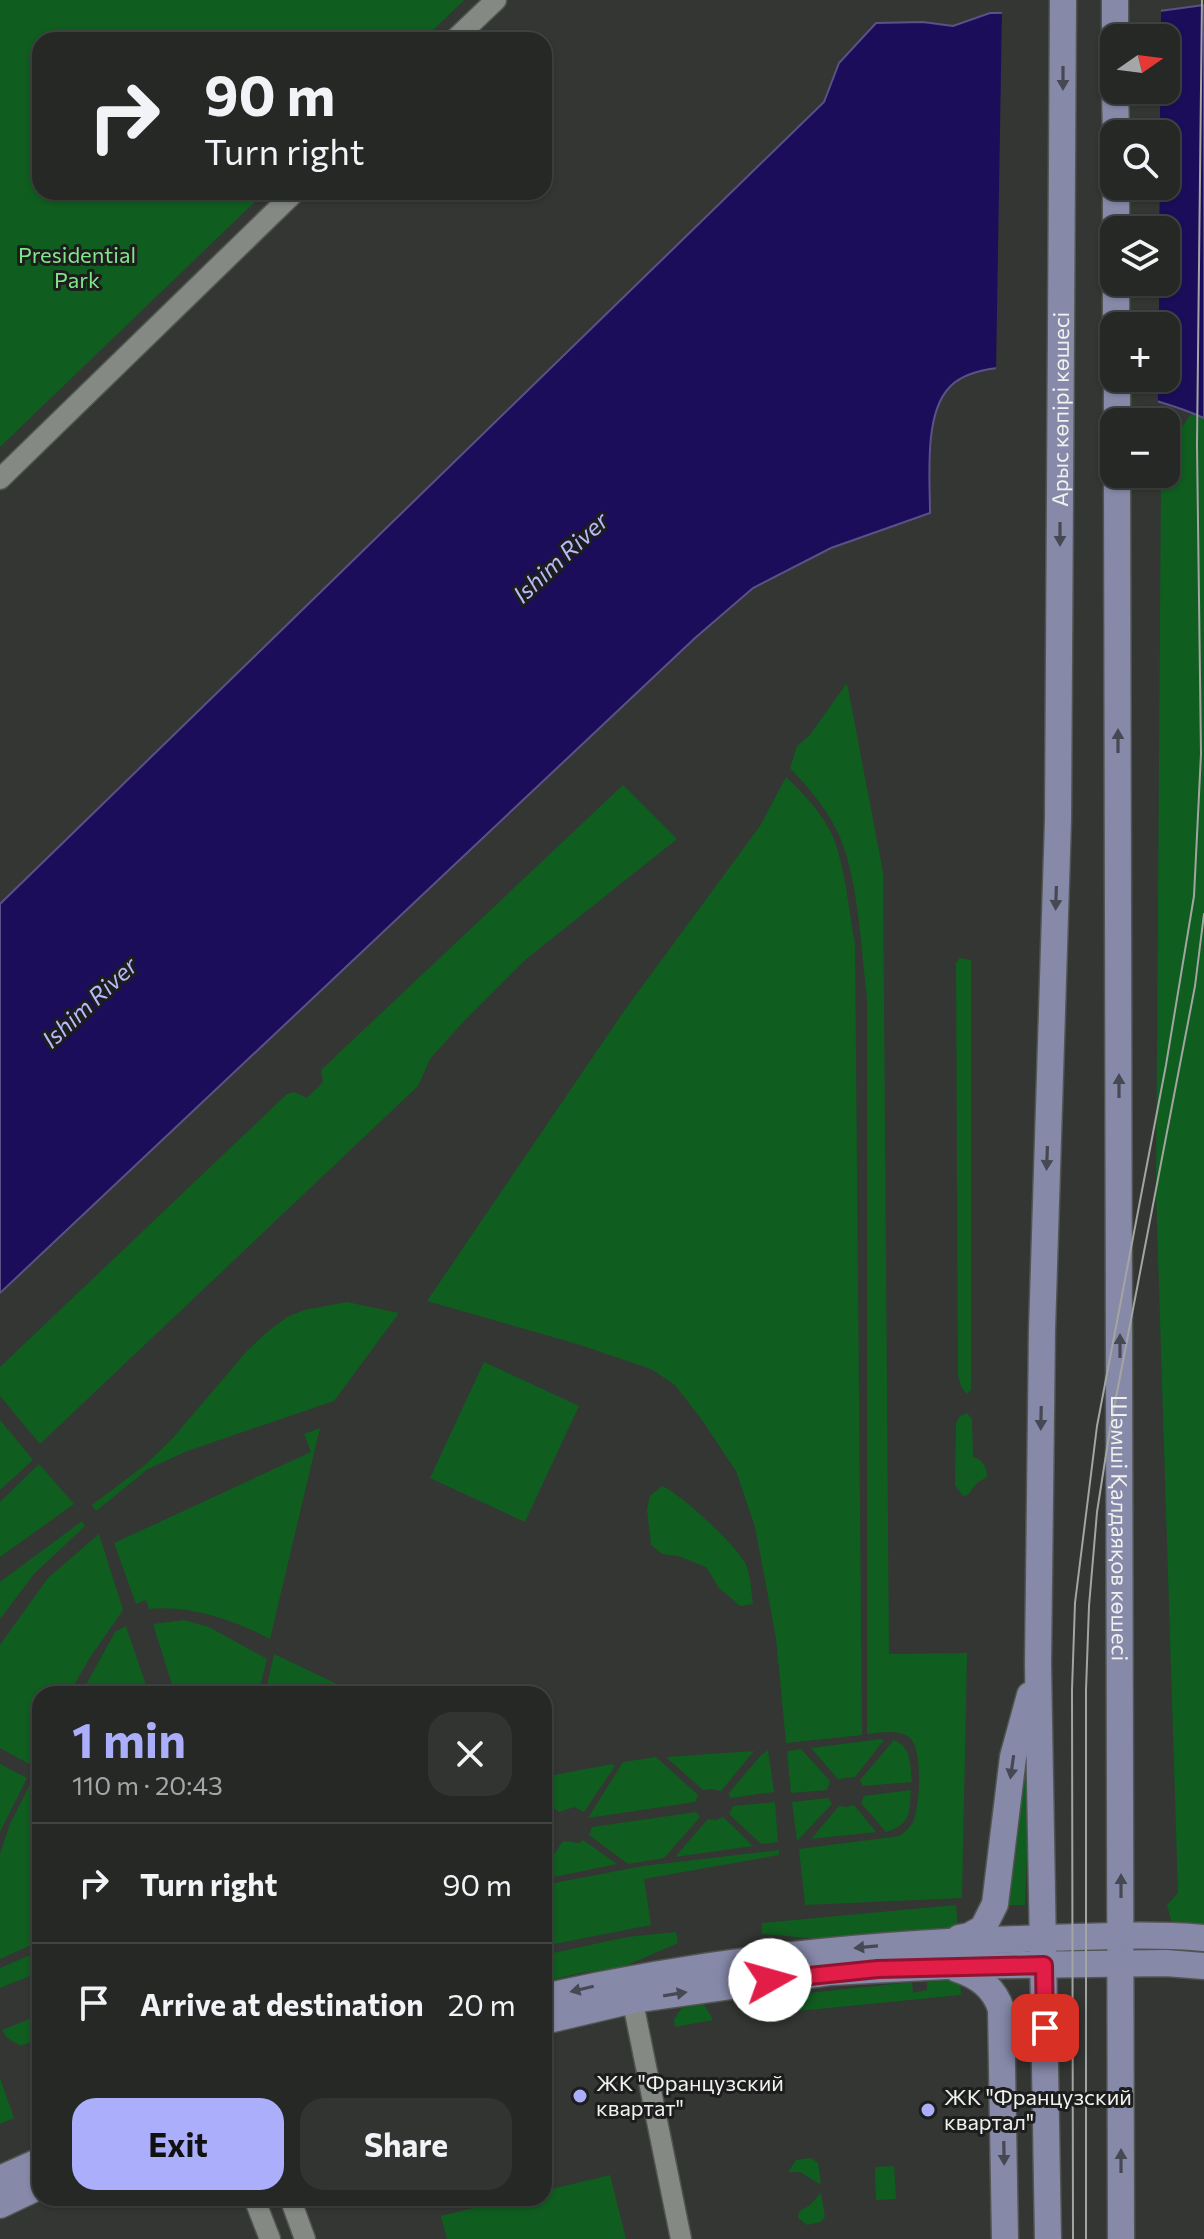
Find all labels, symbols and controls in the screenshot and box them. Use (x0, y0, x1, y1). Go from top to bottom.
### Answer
north arrow (1100, 24, 1180, 104)
map controls (1100, 24, 1180, 488)
text: 90 m (204, 59, 335, 128)
icon: right (72, 64, 176, 168)
one-way arrow (1057, 66, 1069, 91)
button: search (1100, 120, 1180, 200)
text: Turn right (204, 128, 365, 172)
button: layers (1100, 216, 1180, 296)
park label: Presidential Park (18, 241, 136, 293)
street label: Арыс көпірі көшесі (1046, 312, 1074, 507)
button: + (1100, 312, 1180, 392)
button: − (1100, 408, 1180, 488)
water label: Ishim River (506, 505, 615, 608)
one-way arrow (1054, 522, 1066, 547)
one-way arrow (1112, 728, 1124, 753)
one-way arrow (1049, 886, 1062, 911)
water label: Ishim River (35, 950, 144, 1053)
one-way arrow (1113, 1073, 1125, 1098)
one-way arrow (1041, 1146, 1054, 1171)
one-way arrow (1114, 1333, 1126, 1358)
street label: Шәмші Қалдаяқов көшесі (1106, 1395, 1134, 1661)
one-way arrow (1035, 1406, 1047, 1431)
text: 1 min (72, 1709, 186, 1768)
button: close (428, 1712, 512, 1796)
one-way arrow (1005, 1755, 1018, 1780)
text: 110 m · 20:43 (72, 1769, 223, 1800)
icon: right (72, 1861, 116, 1905)
text: Turn right (140, 1865, 277, 1902)
text: 90 m (442, 1865, 512, 1902)
one-way arrow (1115, 1873, 1127, 1898)
position arrow (728, 1938, 812, 2022)
one-way arrow (853, 1941, 878, 1954)
icon: arrive (72, 1981, 116, 2025)
one-way arrow (569, 1983, 594, 1996)
text: Arrive at destination (140, 1985, 424, 2022)
text: 20 m (448, 1985, 516, 2022)
one-way arrow (663, 1987, 688, 2000)
pin (1011, 1994, 1079, 2062)
icon: arrive (1023, 2006, 1067, 2050)
place label: ЖК "Французский квартат" (596, 2069, 784, 2121)
place label: ЖК "Французский квартал" (944, 2083, 1132, 2135)
marker: ЖК "Французский квартат" (571, 2087, 589, 2105)
button: Exit (72, 2098, 284, 2190)
button: Share (300, 2098, 512, 2190)
marker: ЖК "Французский квартал" (919, 2101, 937, 2119)
one-way arrow (998, 2141, 1010, 2166)
one-way arrow (1115, 2148, 1127, 2173)

